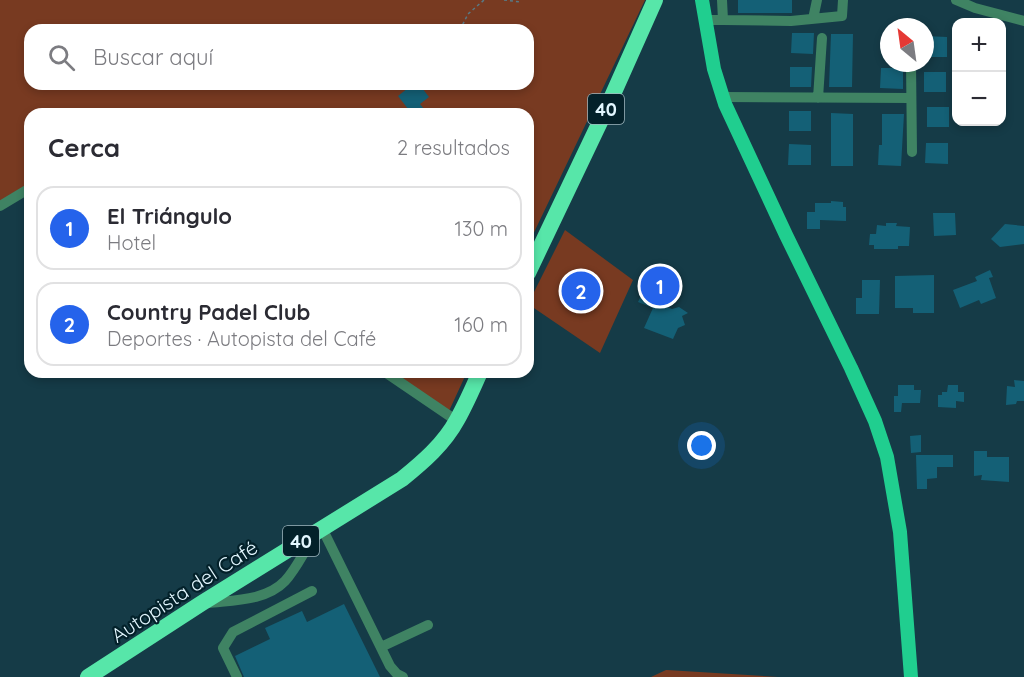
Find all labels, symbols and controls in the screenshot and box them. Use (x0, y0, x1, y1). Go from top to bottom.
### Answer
north arrow (880, 18, 934, 72)
map controls (952, 18, 1006, 126)
button: + (952, 18, 1006, 72)
search box (24, 24, 534, 90)
icon: search (45, 41, 78, 74)
text: Buscar aquí (93, 43, 213, 71)
button: − (952, 72, 1006, 126)
road number: 40 (588, 94, 624, 124)
text: Cerca (48, 131, 120, 164)
text: 2 resultados (397, 135, 510, 160)
text: El Triángulo (107, 202, 232, 230)
text: 1 (66, 216, 73, 241)
text: 130 m (455, 216, 508, 241)
text: Hotel (107, 230, 156, 255)
pin: 1 (640, 264, 680, 308)
pin: 2 (562, 268, 600, 314)
text: Country Padel Club (107, 298, 310, 326)
text: 2 (64, 312, 75, 337)
text: 160 m (454, 312, 508, 337)
text: Deportes · Autopista del Café (107, 326, 376, 351)
your location (687, 431, 716, 460)
road number: 40 (283, 526, 319, 556)
street label: Autopista del Café (106, 534, 262, 648)

